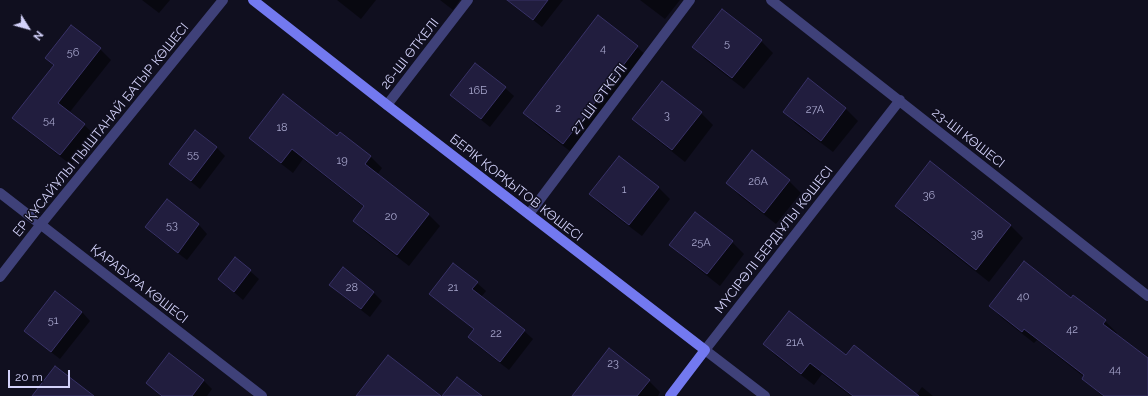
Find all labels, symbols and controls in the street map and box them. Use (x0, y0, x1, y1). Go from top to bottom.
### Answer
north arrow (8, 8, 48, 48)
street label: 26-ШІ ӨТКЕЛІ (378, 16, 442, 92)
street label: ЕР ҚҰСАЙҰЛЫ ПЫШТАНАЙ БАТЫР КӨШЕСІ (10, 20, 192, 240)
text: N (30, 28, 46, 43)
house number: 5 (724, 37, 730, 51)
house number: 4 (600, 42, 606, 56)
house number: 56 (67, 46, 79, 60)
street label: 27-ШІ ӨТКЕЛІ (567, 61, 631, 137)
house number: 16Б (469, 84, 487, 98)
house number: 2 (555, 102, 561, 116)
house number: 27А (806, 103, 824, 117)
street label: 23-ШI КӨШЕСI (929, 105, 1007, 171)
house number: 3 (664, 109, 670, 123)
house number: 54 (43, 114, 55, 128)
house number: 18 (276, 121, 288, 135)
street label: БЕРІК ҚОРҚЫТОВ КӨШЕСІ (447, 131, 585, 245)
house number: 55 (187, 148, 199, 162)
house number: 19 (336, 154, 348, 168)
street label: МҮСІРӘЛІ БЕРДІҰЛЫ КӨШЕСІ (712, 163, 836, 317)
house number: 26А (748, 175, 768, 189)
house number: 1 (622, 183, 626, 197)
house number: 36 (923, 189, 935, 203)
house number: 20 (385, 210, 397, 224)
house number: 53 (166, 219, 178, 233)
house number: 38 (971, 228, 983, 242)
house number: 25А (691, 236, 711, 250)
street label: ҚАРАБУРА КӨШЕСІ (87, 241, 191, 327)
house number: 28 (346, 281, 358, 295)
house number: 21 (448, 281, 458, 295)
house number: 40 (1017, 290, 1029, 304)
house number: 51 (48, 314, 58, 328)
house number: 42 (1066, 323, 1078, 337)
house number: 22 (490, 327, 502, 341)
house number: 21А (786, 336, 804, 350)
house number: 23 (607, 357, 619, 371)
scale bar (10, 362, 72, 388)
house number: 44 (1109, 363, 1121, 377)
text: 20 m (15, 370, 43, 384)

